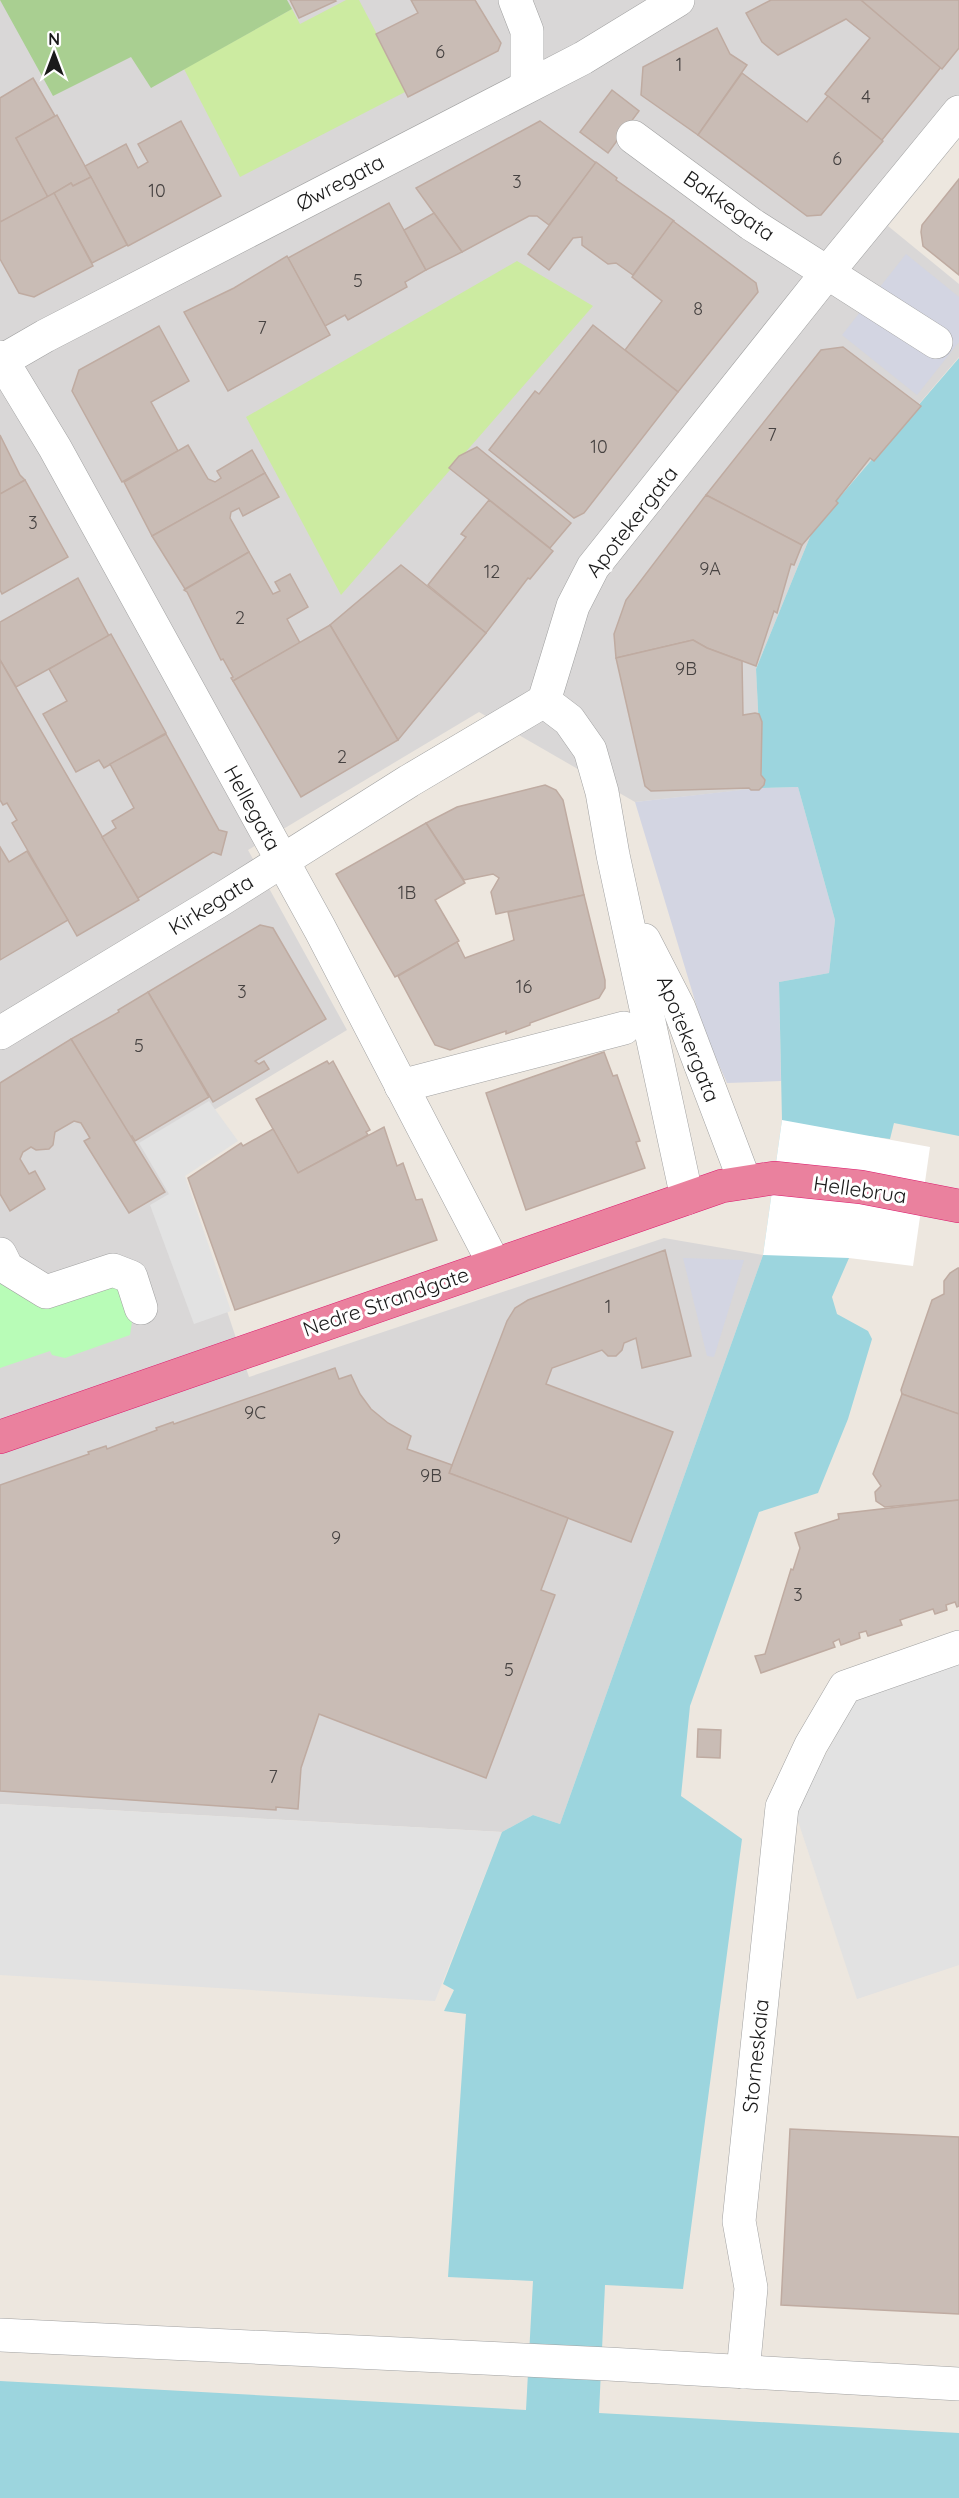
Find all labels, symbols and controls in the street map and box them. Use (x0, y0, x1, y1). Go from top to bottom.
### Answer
north arrow (24, 24, 84, 84)
text: N (48, 29, 60, 49)
house number: 6 (435, 40, 445, 63)
house number: 1 (676, 53, 682, 76)
house number: 4 (861, 85, 871, 108)
house number: 6 (832, 147, 842, 170)
street label: Øwregata (291, 148, 388, 216)
street label: Bakkegata (679, 164, 780, 246)
house number: 3 (512, 170, 522, 193)
house number: 10 (148, 179, 166, 202)
house number: 5 (353, 269, 363, 292)
house number: 8 (693, 297, 703, 320)
house number: 7 (257, 316, 267, 339)
house number: 7 (767, 423, 777, 446)
house number: 10 (590, 435, 608, 458)
street label: Apotekergata (580, 461, 683, 582)
house number: 3 (28, 511, 38, 534)
house number: 9A (699, 557, 721, 580)
house number: 12 (484, 560, 500, 583)
house number: 2 (235, 606, 245, 629)
house number: 9B (675, 657, 697, 680)
house number: 2 (337, 745, 347, 768)
street label: Hellegata (219, 760, 287, 855)
street label: Kirkegata (163, 868, 258, 940)
house number: 1B (398, 881, 416, 904)
street label: Apotekergata (652, 972, 726, 1106)
house number: 16 (516, 975, 532, 998)
house number: 3 (237, 980, 247, 1003)
house number: 5 (134, 1034, 144, 1057)
street label: Hellebrua (812, 1170, 908, 1208)
street label: Nedre Strandgate (299, 1260, 472, 1342)
house number: 1 (605, 1295, 611, 1318)
house number: 9C (244, 1401, 266, 1424)
house number: 9B (420, 1464, 442, 1487)
house number: 9 (331, 1526, 341, 1549)
house number: 3 (793, 1583, 803, 1606)
house number: 5 (504, 1658, 514, 1681)
house number: 7 (268, 1765, 278, 1788)
street label: Storneskaia (736, 1998, 774, 2114)

